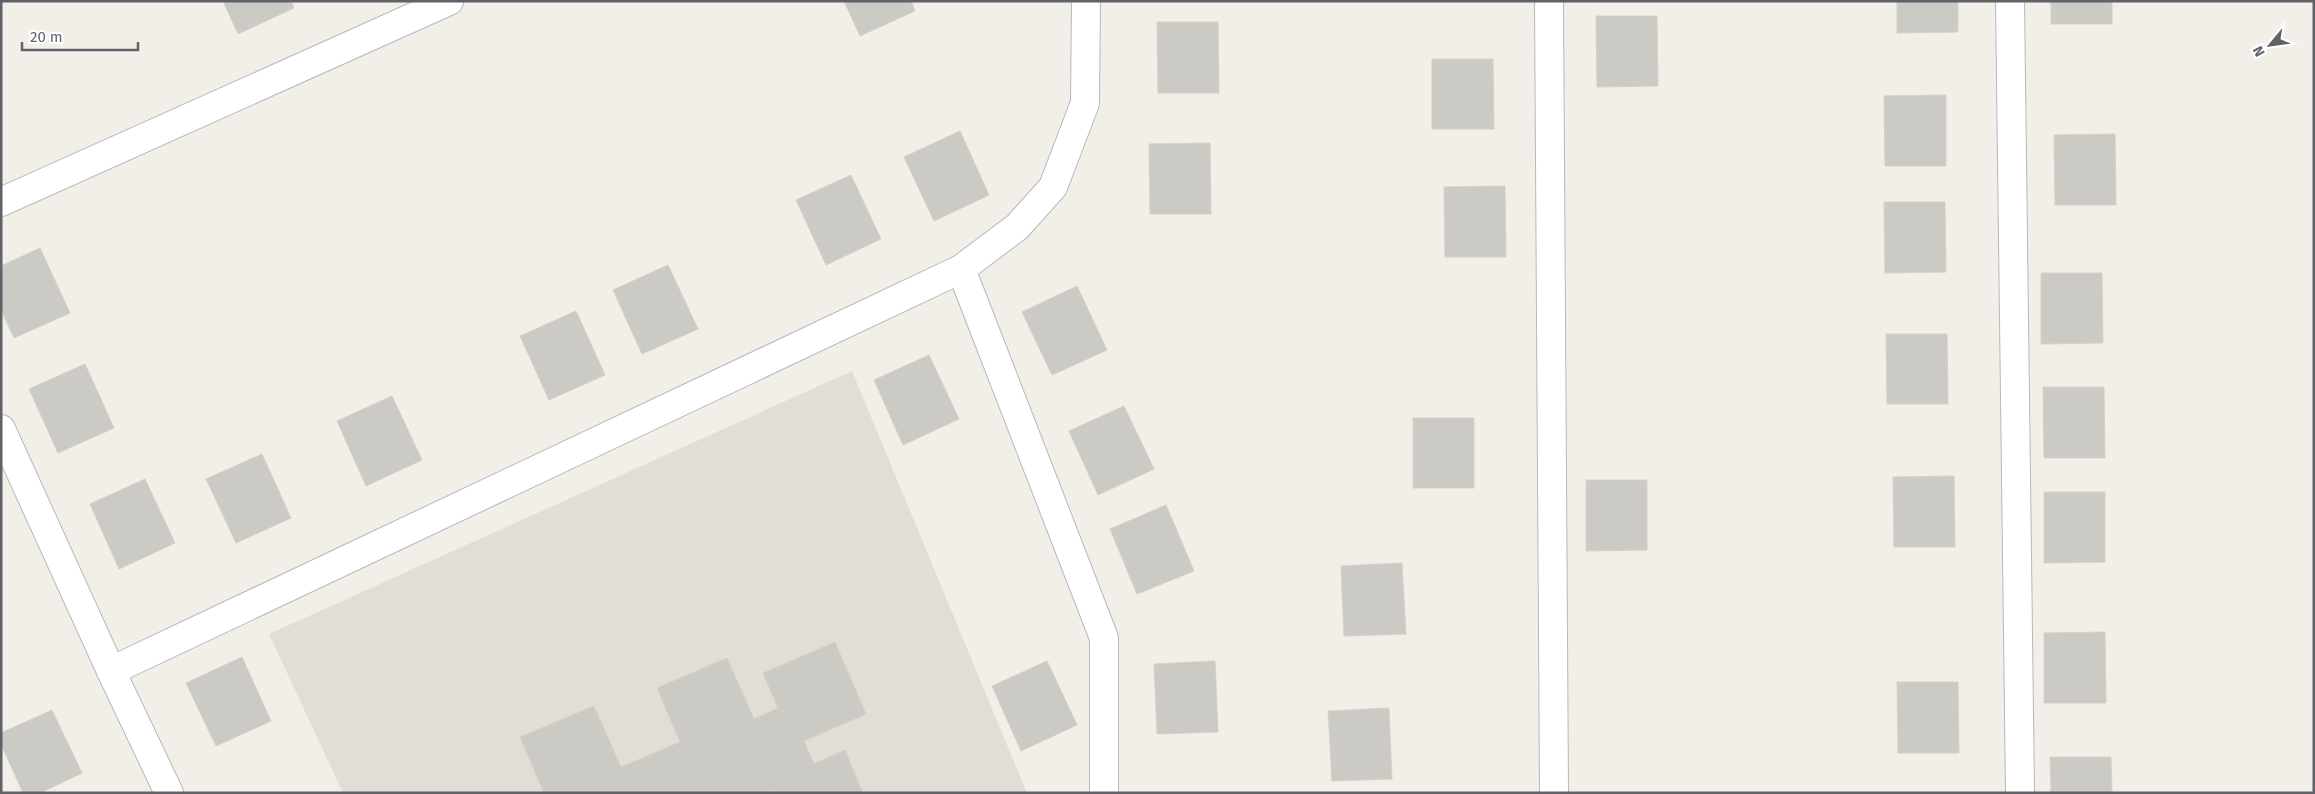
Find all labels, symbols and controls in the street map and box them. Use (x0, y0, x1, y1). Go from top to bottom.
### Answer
scale bar (22, 20, 139, 52)
north arrow (2245, 20, 2295, 70)
text: 20 m (30, 28, 63, 46)
text: N (2249, 43, 2269, 59)

